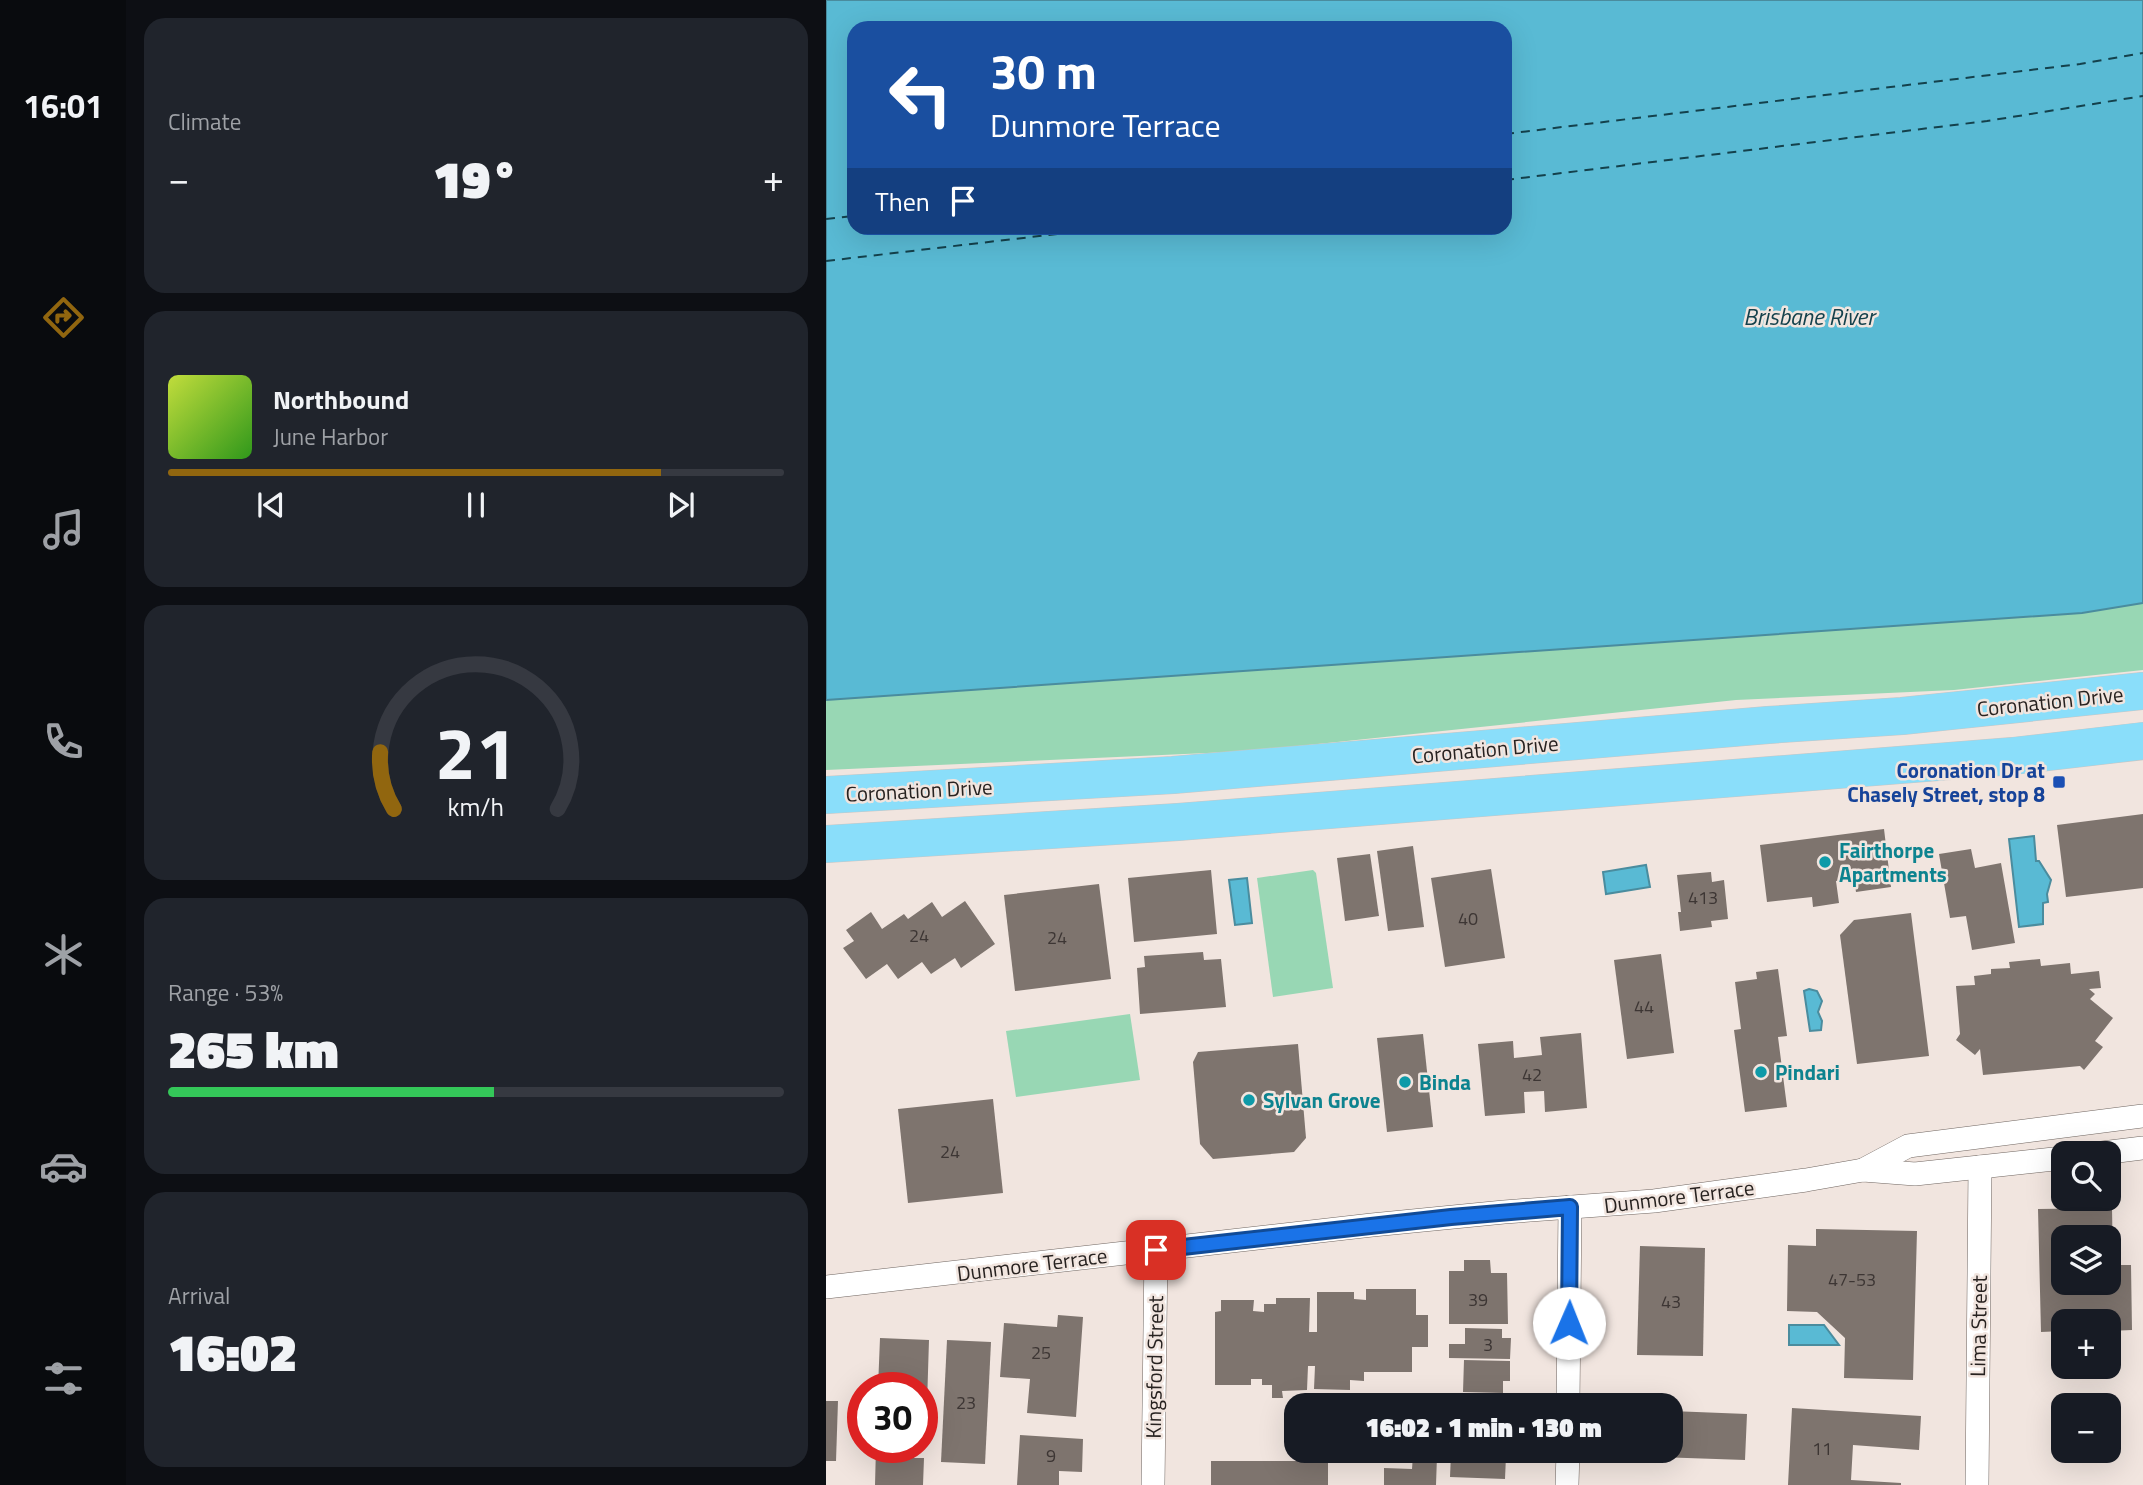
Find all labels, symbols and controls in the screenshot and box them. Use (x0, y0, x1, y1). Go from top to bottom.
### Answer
text: 30 m (990, 33, 1097, 108)
icon: left (875, 49, 966, 140)
text: 16:01 (23, 82, 103, 130)
text: Dunmore Terrace (990, 101, 1221, 149)
text: Climate (168, 104, 241, 139)
text: 19° (433, 139, 519, 218)
text: − (168, 149, 189, 207)
text: + (763, 149, 784, 207)
text: Then (875, 182, 930, 221)
icon: arrive (944, 182, 982, 220)
icon: directions (39, 293, 88, 342)
water label: Brisbane River (1743, 299, 1877, 334)
text: Northbound (273, 380, 409, 419)
text: June Harbor (273, 419, 388, 454)
icon: previous (252, 486, 290, 524)
icon: pause (457, 486, 495, 524)
icon: next (662, 486, 700, 524)
icon: music (39, 505, 88, 554)
street label: Coronation Drive (1975, 677, 2125, 725)
text: 21 (435, 697, 517, 807)
icon: phone (39, 717, 88, 766)
street label: Coronation Drive (1410, 727, 1560, 771)
place label: Coronation Dr at Chasely Street, stop 8 (1847, 754, 2045, 810)
street label: Coronation Drive (845, 770, 993, 810)
marker: Coronation Dr at Chasely Street, stop 8 (2051, 774, 2067, 790)
text: km/h (448, 787, 504, 825)
place label: Fairthorpe Apartments (1839, 834, 1947, 890)
marker: Fairthorpe Apartments (1817, 854, 1833, 870)
house number: 413 (1688, 884, 1718, 911)
house number: 40 (1458, 905, 1478, 932)
house number: 24 (909, 922, 929, 949)
house number: 24 (1047, 924, 1067, 951)
icon: climate (39, 930, 88, 979)
text: Range · 53% (168, 975, 283, 1010)
house number: 44 (1634, 993, 1654, 1020)
text: 265 km (168, 1009, 339, 1088)
place label: Pindari (1775, 1056, 1840, 1088)
house number: 42 (1522, 1061, 1542, 1088)
marker: Pindari (1753, 1064, 1769, 1080)
place label: Binda (1419, 1066, 1471, 1098)
marker: Binda (1397, 1074, 1413, 1090)
place label: Sylvan Grove (1263, 1084, 1380, 1116)
marker: Sylvan Grove (1241, 1092, 1257, 1108)
house number: 24 (940, 1138, 960, 1165)
map controls (2051, 1141, 2121, 1463)
button: search (2051, 1141, 2121, 1211)
icon: car (39, 1142, 88, 1191)
street label: Dunmore Terrace (1602, 1171, 1756, 1221)
pin (1126, 1220, 1186, 1280)
button: layers (2051, 1225, 2121, 1295)
icon: arrive (1137, 1231, 1175, 1269)
street label: Dunmore Terrace (955, 1239, 1109, 1289)
house number: 47-53 (1828, 1266, 1876, 1293)
street label: Lima Street (1961, 1274, 1995, 1377)
text: Arrival (168, 1278, 230, 1313)
house number: 39 (1468, 1286, 1488, 1313)
position arrow (1532, 1286, 1606, 1360)
house number: 43 (1661, 1288, 1681, 1315)
street label: Kingsford Street (1137, 1295, 1171, 1439)
button: + (2051, 1309, 2121, 1379)
text: 16:02 (168, 1312, 297, 1391)
house number: 3 (1483, 1331, 1493, 1358)
house number: 25 (1031, 1339, 1051, 1366)
icon: filters (39, 1354, 88, 1403)
speed limit sign: 30 (847, 1372, 938, 1463)
house number: 23 (956, 1389, 976, 1416)
button: − (2051, 1393, 2121, 1463)
text: 16:02 · 1 min · 130 m (1365, 1408, 1602, 1447)
house number: 11 (1812, 1435, 1832, 1462)
house number: 9 (1046, 1442, 1056, 1469)

